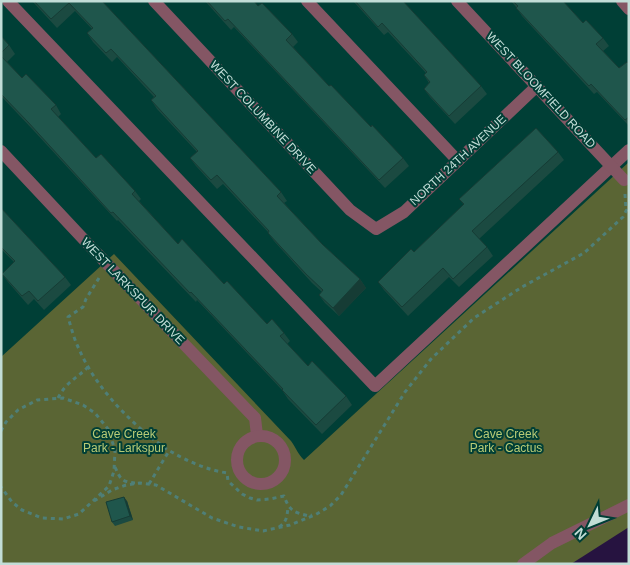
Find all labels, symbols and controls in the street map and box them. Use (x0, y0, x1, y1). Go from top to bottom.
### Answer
street label: WEST BLOOMFIELD ROAD (484, 29, 599, 151)
street label: WEST COLUMBINE DRIVE (207, 58, 319, 176)
street label: NORTH 24TH AVENUE (407, 112, 509, 208)
street label: WEST LARKSPUR DRIVE (78, 235, 188, 347)
park label: Cave Creek Park - Larkspur (83, 427, 165, 455)
park label: Cave Creek Park - Cactus (470, 427, 542, 455)
north arrow (565, 500, 615, 550)
text: N (571, 525, 590, 543)

